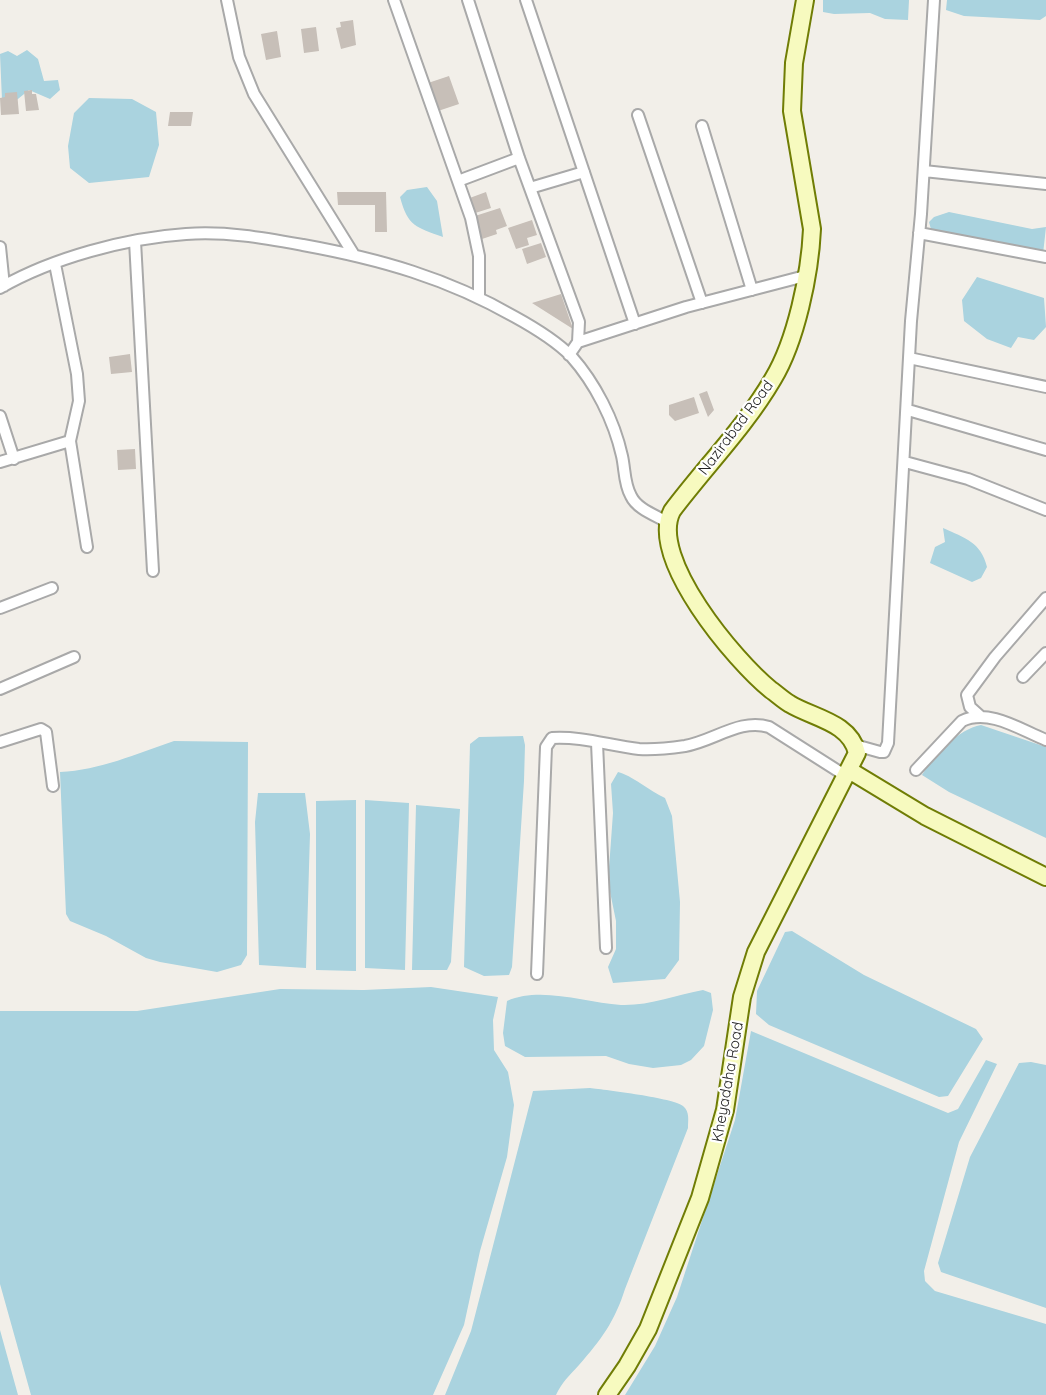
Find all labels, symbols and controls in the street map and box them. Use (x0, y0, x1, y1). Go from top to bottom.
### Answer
street label: Nazirabad Road (695, 377, 777, 479)
street label: Kheyadaha Road (709, 1020, 747, 1144)

